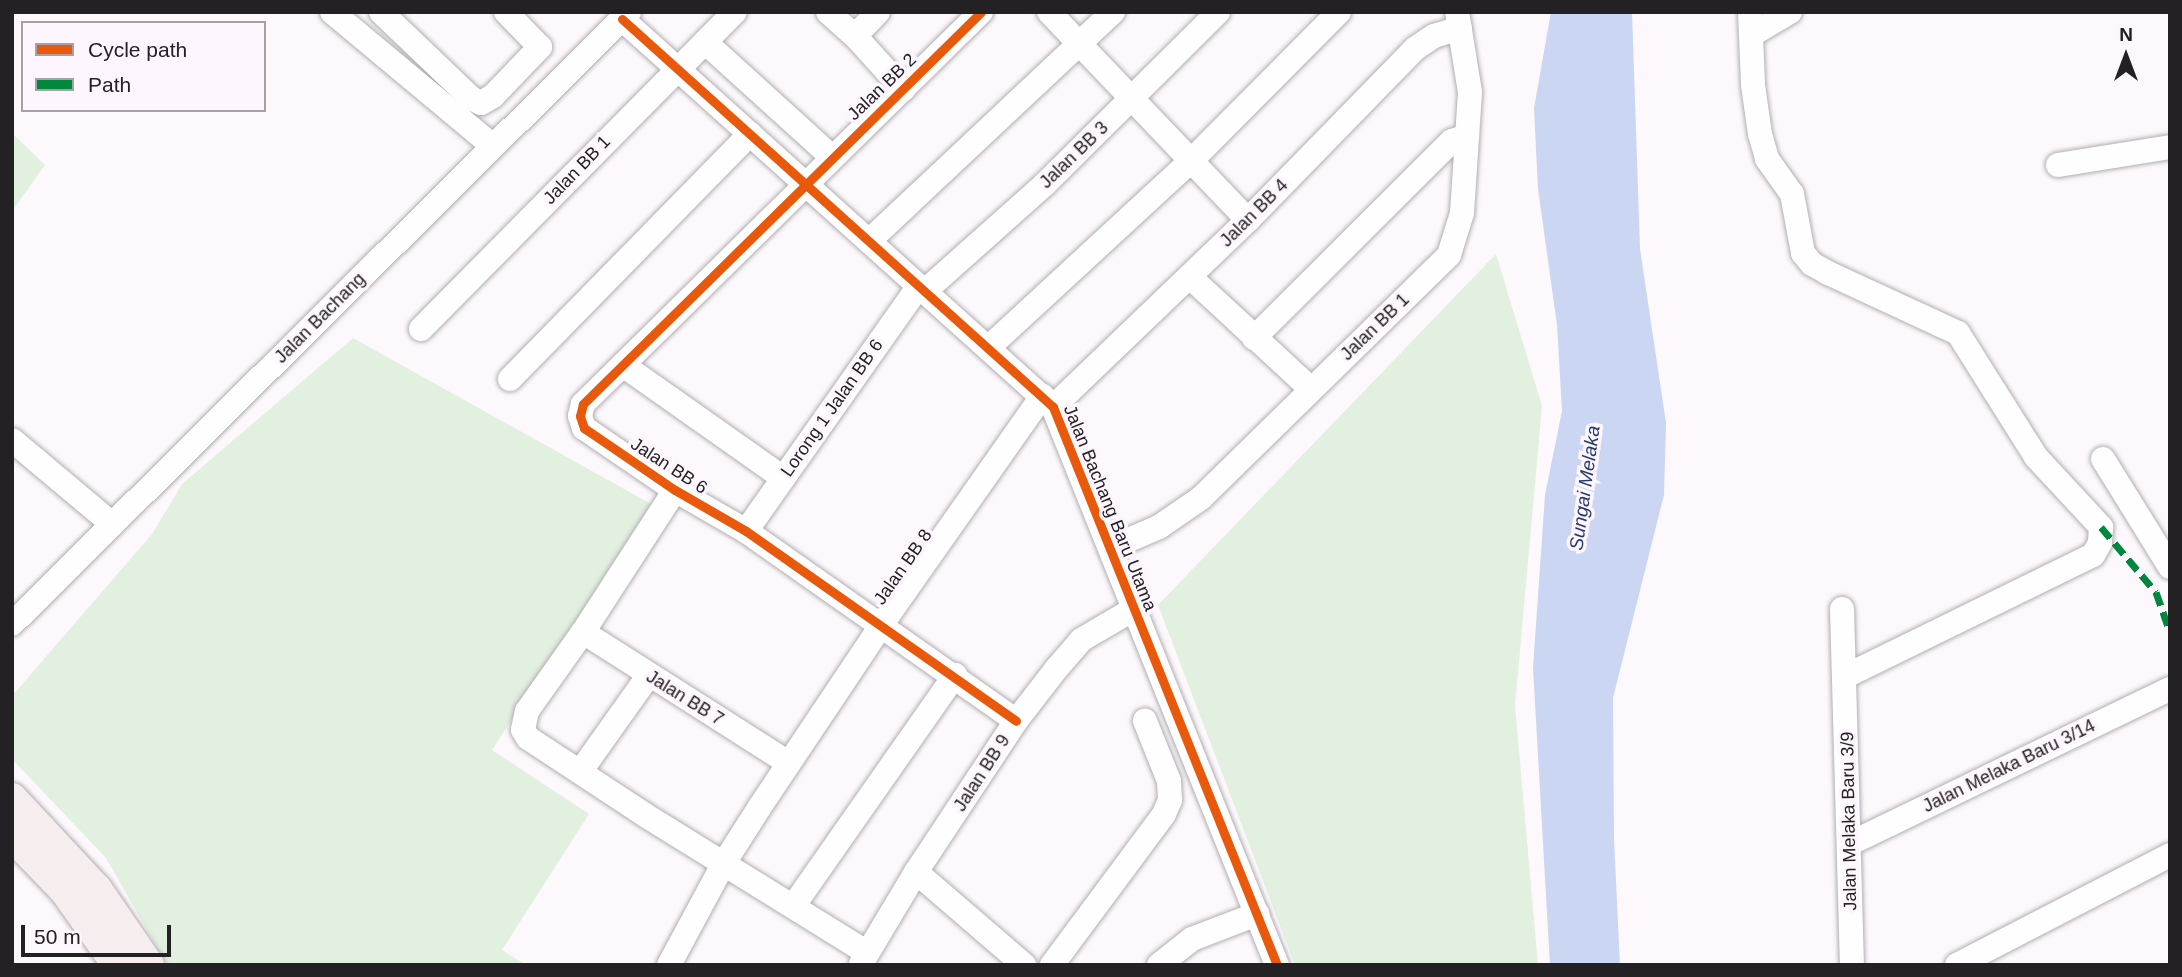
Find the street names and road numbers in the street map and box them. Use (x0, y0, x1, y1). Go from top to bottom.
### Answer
street label: Jalan BB 2 (843, 49, 921, 125)
street label: Jalan BB 3 (1035, 117, 1113, 193)
street label: Jalan BB 1 (539, 131, 615, 209)
street label: Jalan BB 4 (1216, 175, 1292, 251)
street label: Jalan Bachang (270, 268, 370, 368)
street label: Jalan BB 1 (1336, 289, 1414, 365)
street label: Lorong 1 Jalan BB 6 (776, 335, 888, 481)
street label: Jalan Bachang Baru Utama (1059, 402, 1161, 614)
street label: Jalan BB 6 (627, 433, 711, 499)
street label: Jalan BB 8 (869, 525, 937, 609)
street label: Jalan BB 7 (642, 666, 728, 730)
street label: Jalan Melaka Baru 3/14 (1919, 715, 2099, 817)
street label: Jalan BB 9 (949, 731, 1015, 815)
street label: Jalan Melaka Baru 3/9 (1837, 731, 1861, 911)

